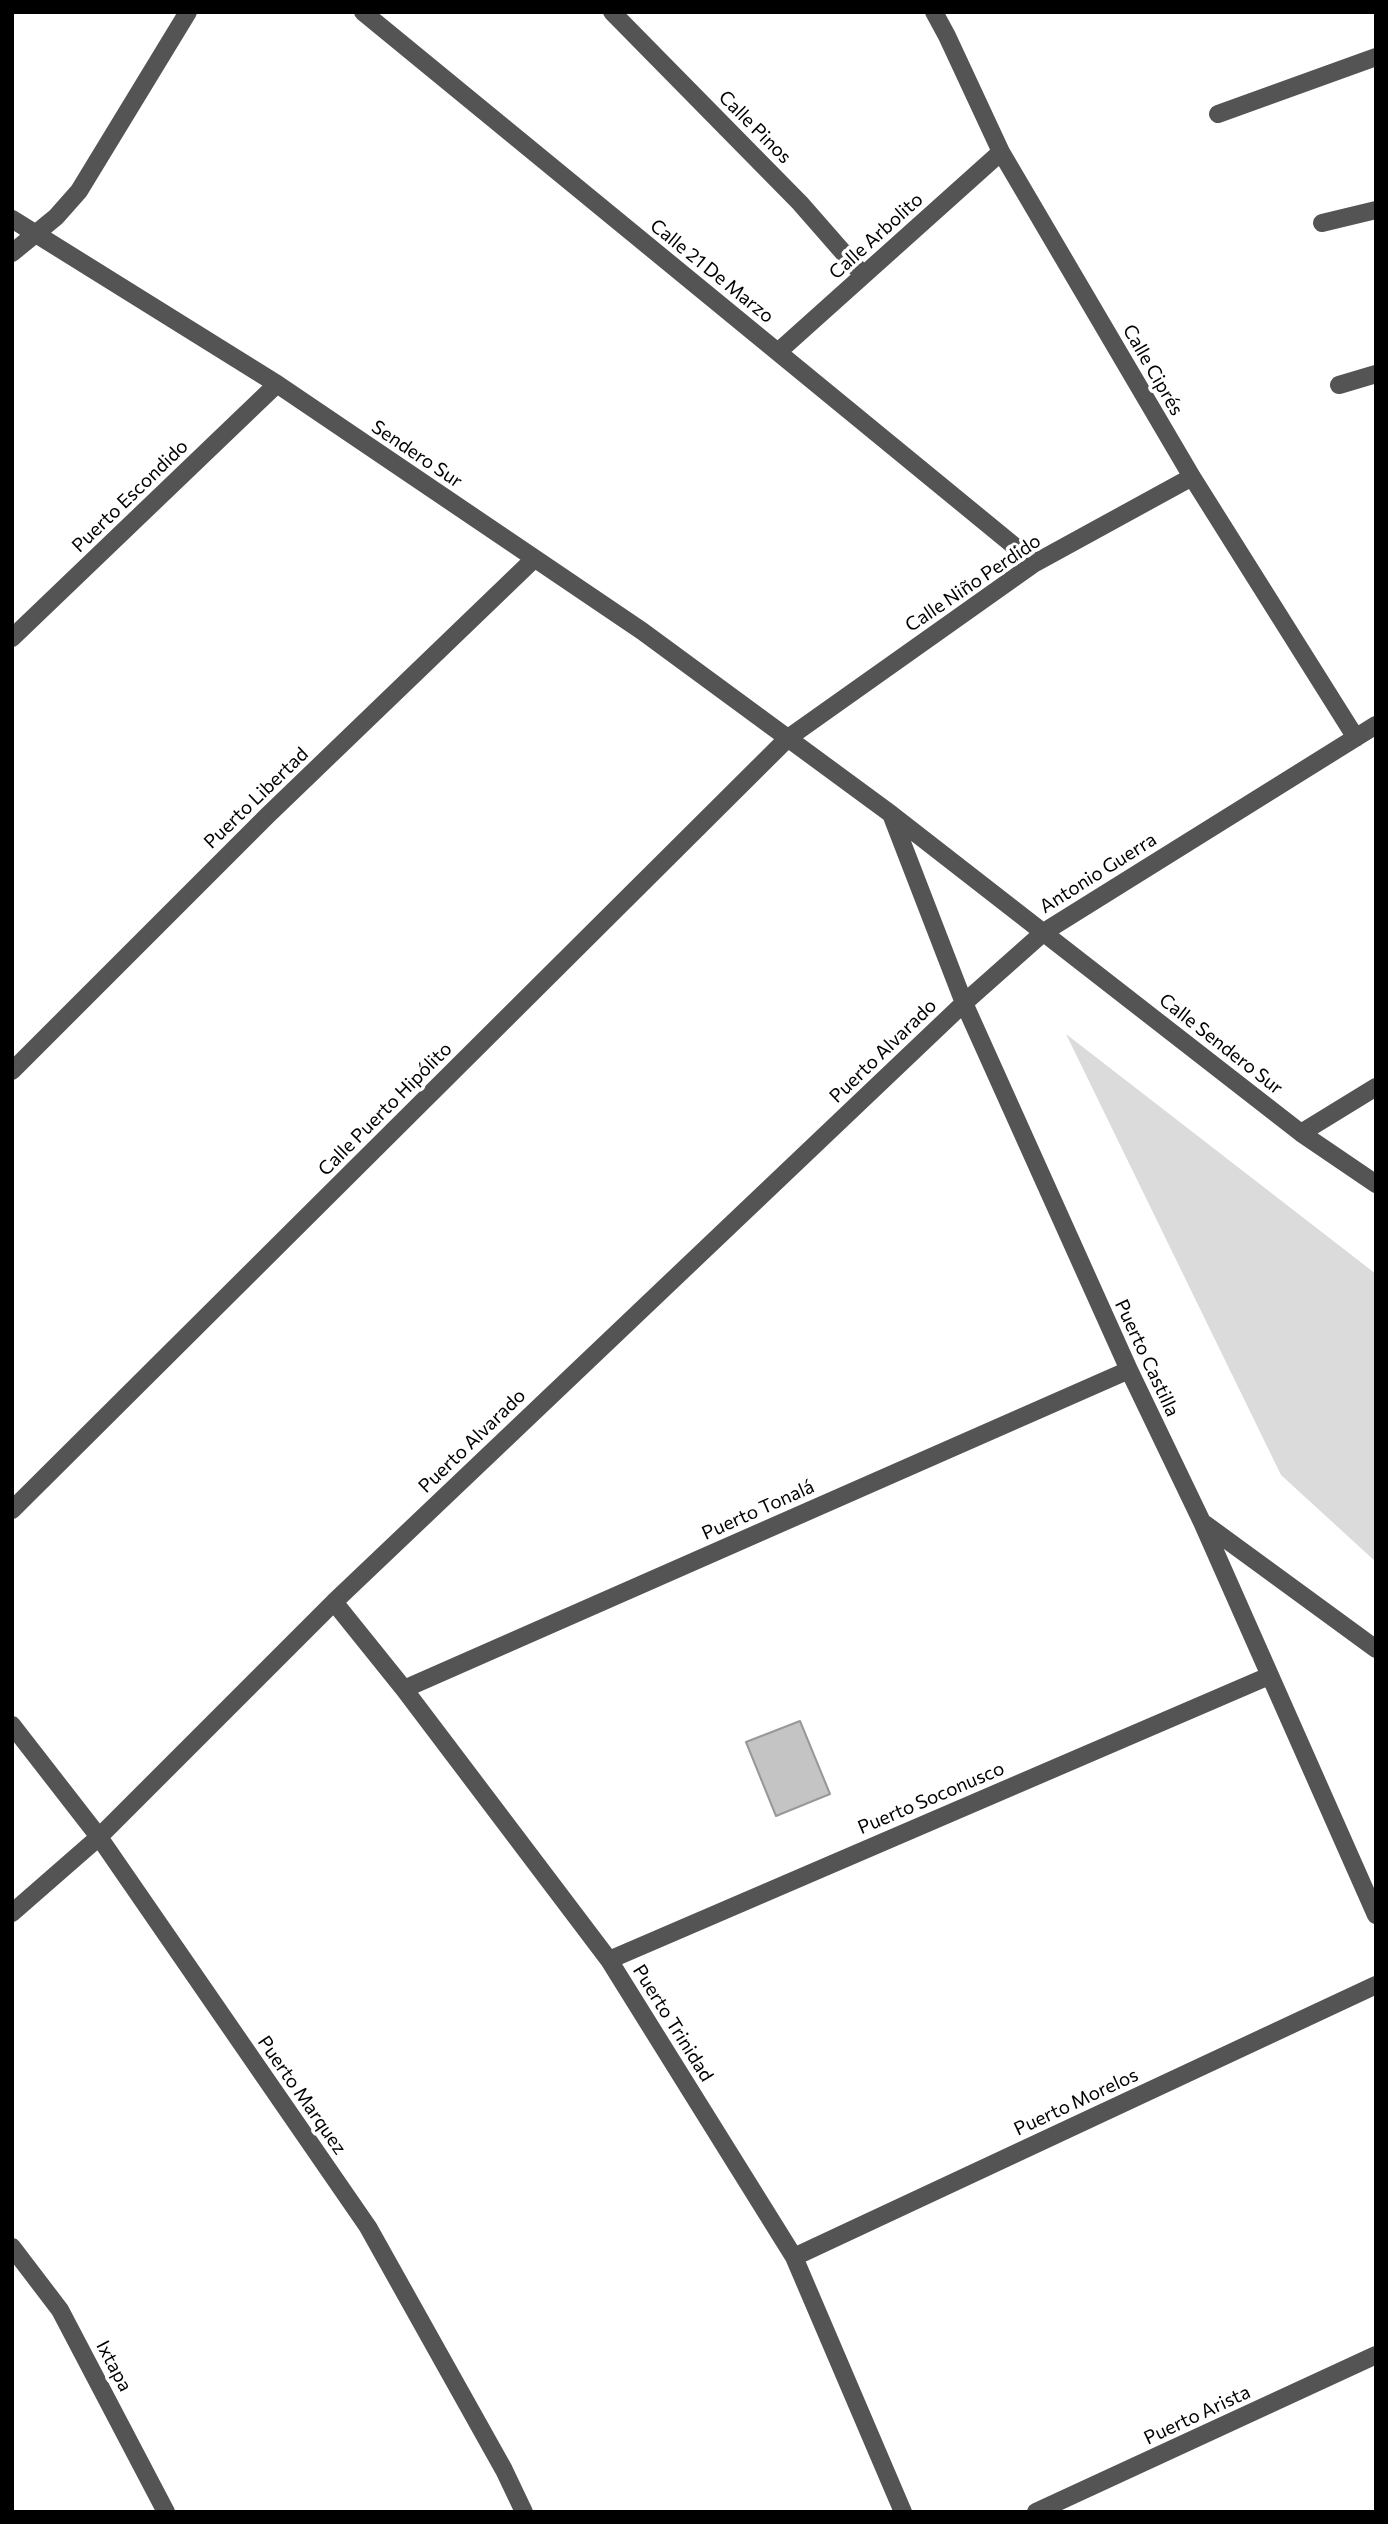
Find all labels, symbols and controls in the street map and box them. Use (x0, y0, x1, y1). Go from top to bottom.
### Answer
street label: Calle Pinos (714, 86, 796, 168)
street label: Calle Arbolito (824, 188, 928, 284)
street label: Calle 21 De Marzo (646, 214, 778, 328)
street label: Calle Ciprés (1118, 320, 1188, 420)
street label: Sendero Sur (367, 415, 467, 493)
street label: Puerto Escondido (67, 435, 193, 557)
street label: Calle Niño Perdido (901, 529, 1045, 637)
street label: Puerto Libertad (199, 743, 313, 853)
street label: Antonio Guerra (1035, 828, 1161, 918)
street label: Calle Sendero Sur (1155, 989, 1287, 1099)
street label: Puerto Alvarado (825, 994, 941, 1108)
street label: Calle Puerto Hipólito (313, 1037, 457, 1181)
street label: Puerto Castilla (1110, 1296, 1184, 1420)
street label: Puerto Alvarado (414, 1384, 530, 1498)
street label: Puerto Tonalá (698, 1475, 818, 1545)
street label: Puerto Soconusco (854, 1757, 1008, 1839)
street label: Puerto Trinidad (628, 1960, 718, 2086)
street label: Puerto Marquez (253, 2031, 351, 2159)
street label: Puerto Morelos (1010, 2063, 1142, 2141)
street label: Ixtapa (91, 2337, 137, 2395)
street label: Puerto Arista (1140, 2380, 1254, 2450)

